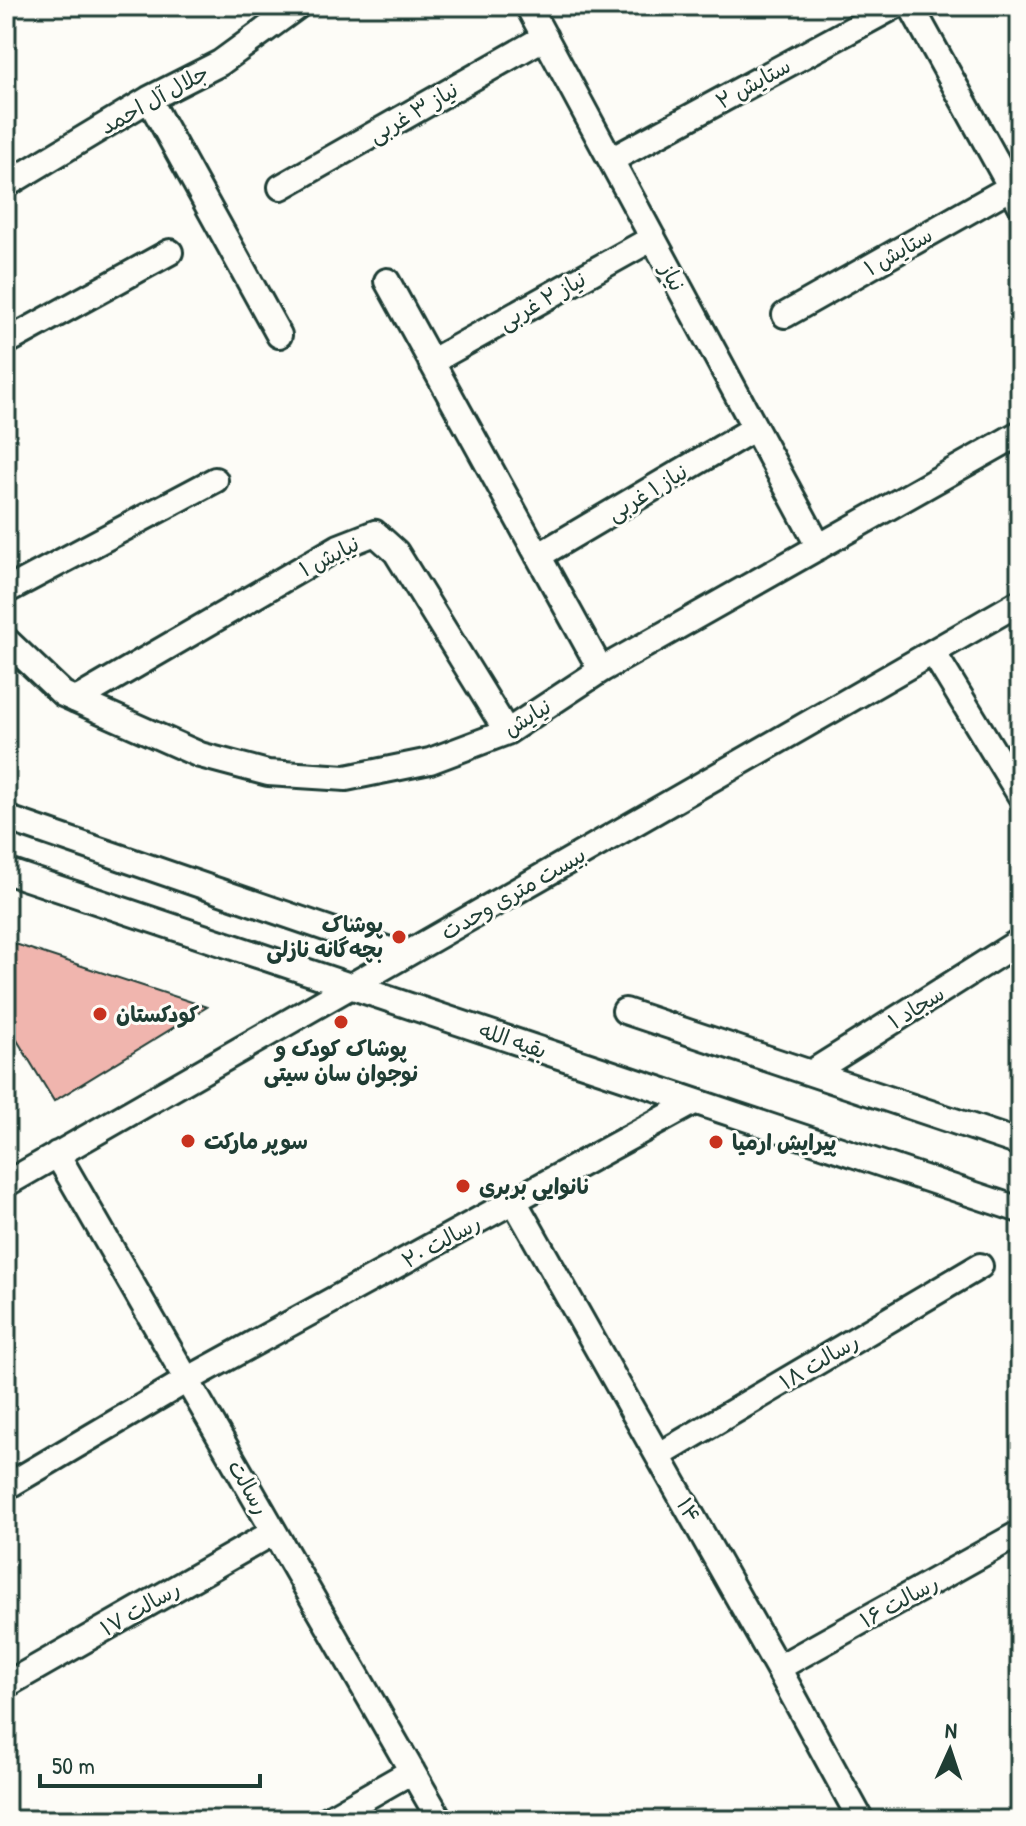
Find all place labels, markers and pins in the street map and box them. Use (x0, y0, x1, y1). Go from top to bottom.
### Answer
place label: پوشاک بچه‌گانه نازلی (266, 909, 384, 964)
marker: پوشاک بچه‌گانه نازلی (390, 928, 408, 946)
place label: کودکستان (116, 999, 199, 1029)
marker: کودکستان (91, 1005, 109, 1023)
marker: پوشاک کودک و نوجوان سان سیتی (332, 1013, 350, 1031)
place label: پوشاک کودک و نوجوان سان سیتی (264, 1033, 418, 1088)
place label: سوپر مارکت (204, 1126, 308, 1156)
place label: پیرایش ارمیا (732, 1127, 837, 1157)
marker: سوپر مارکت (179, 1132, 197, 1150)
marker: پیرایش ارمیا (707, 1133, 725, 1151)
place label: نانوایی بربری (479, 1171, 591, 1201)
marker: نانوایی بربری (454, 1177, 472, 1195)

